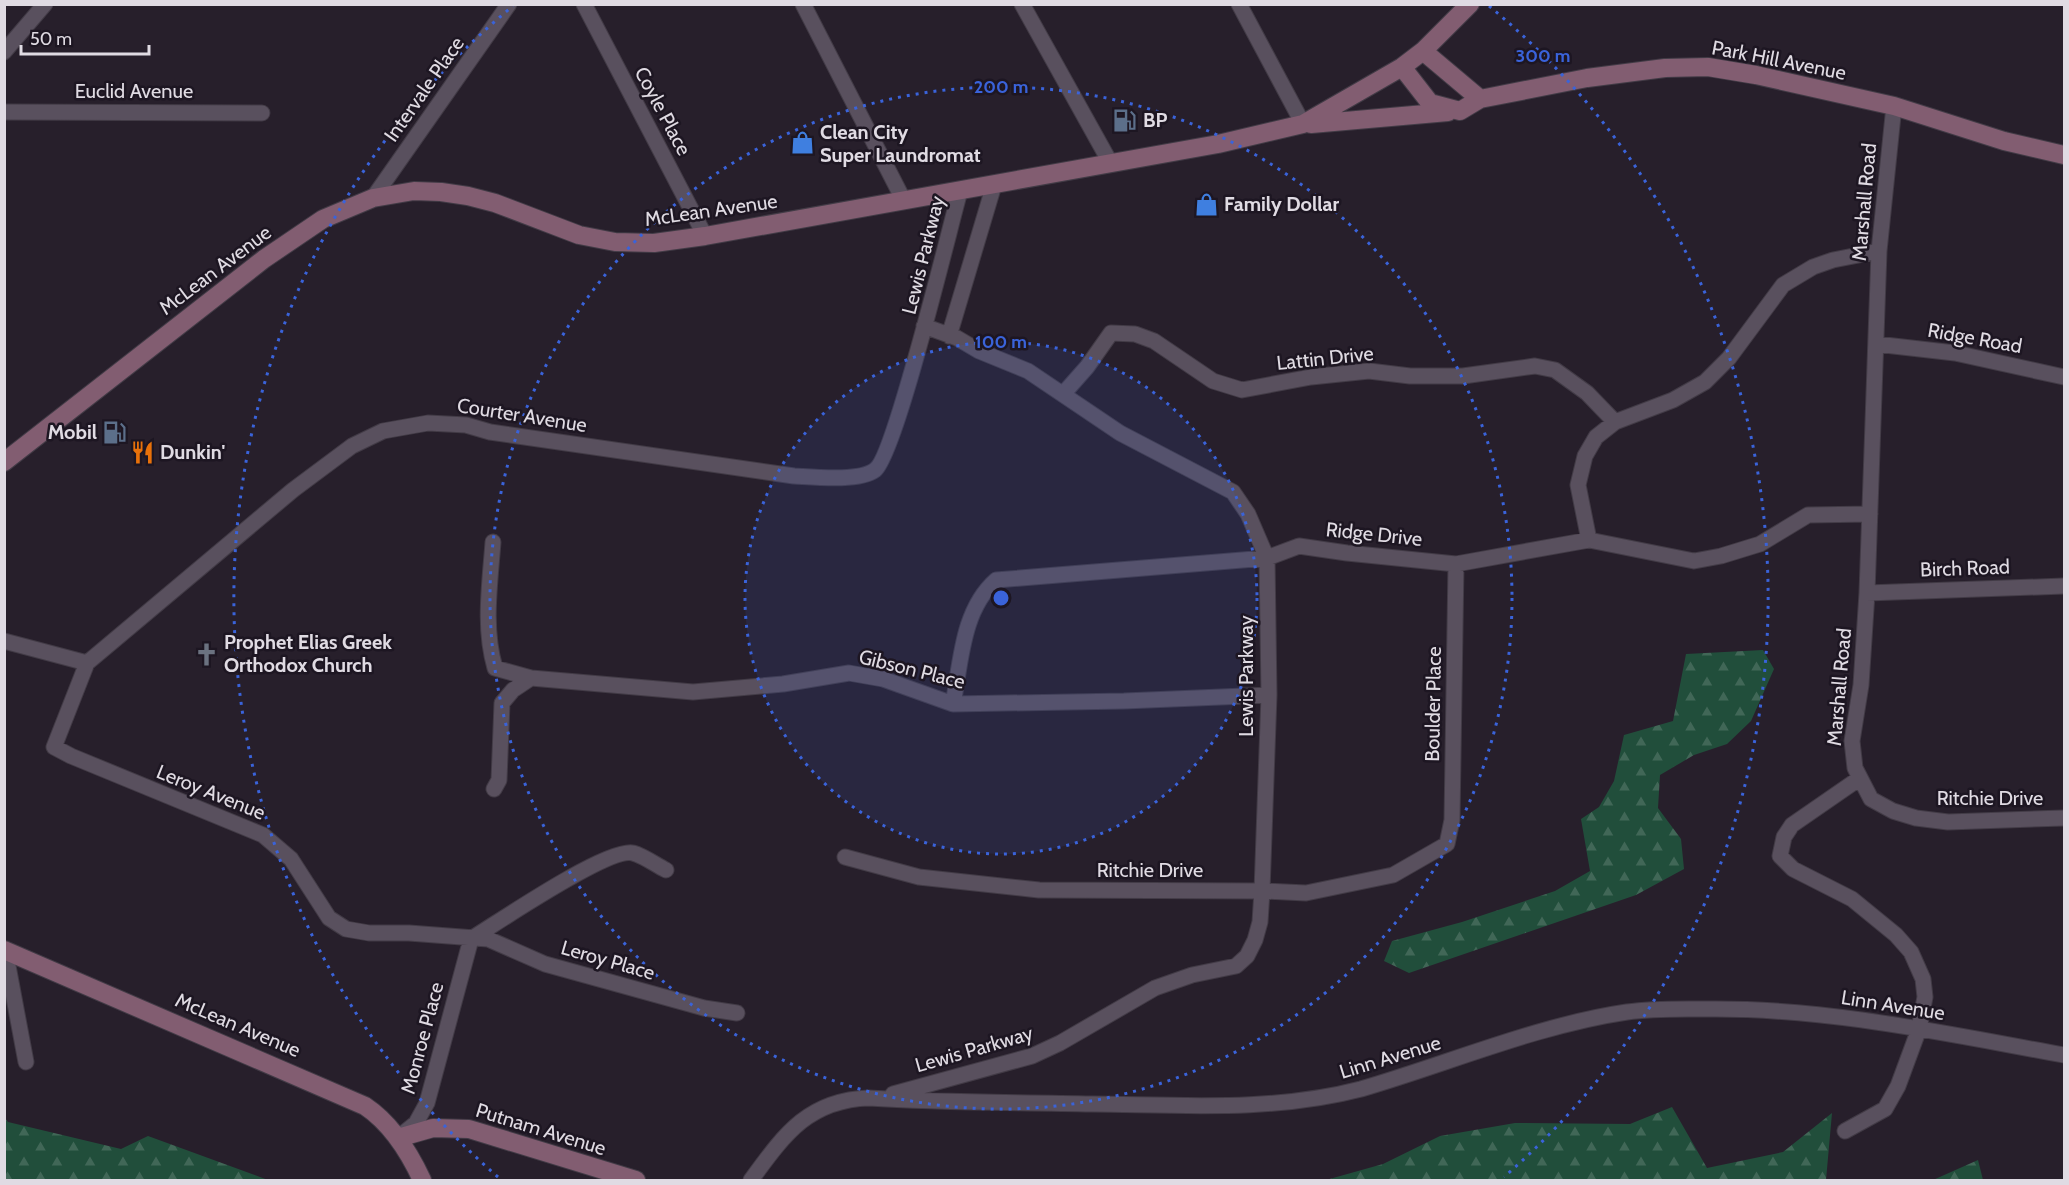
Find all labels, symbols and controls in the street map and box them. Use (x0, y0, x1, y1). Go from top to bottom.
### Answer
scale bar (21, 18, 148, 56)
text: 50 m (30, 28, 72, 50)
street label: Intervale Place (379, 32, 469, 146)
street label: Park Hill Avenue (1710, 35, 1848, 85)
text: 300 m (1516, 45, 1570, 67)
street label: Coyle Place (630, 62, 696, 160)
text: 200 m (974, 76, 1028, 98)
street label: Euclid Avenue (75, 79, 193, 103)
fuel station icon: BP (1112, 107, 1138, 133)
place label: BP (1143, 108, 1168, 132)
place label: Clean City Super Laundromat (820, 120, 981, 167)
shop icon: Clean City Super Laundromat (789, 130, 815, 156)
street label: Marshall Road (1847, 142, 1881, 262)
street label: McLean Avenue (643, 189, 779, 231)
shop icon: Family Dollar (1193, 191, 1219, 217)
place label: Family Dollar (1224, 192, 1339, 216)
street label: Lewis Parkway (897, 193, 949, 317)
street label: McLean Avenue (154, 220, 276, 320)
street label: Ridge Road (1926, 318, 2024, 358)
text: 100 m (975, 331, 1027, 353)
street label: Lattin Drive (1275, 341, 1375, 375)
street label: Courter Avenue (455, 393, 589, 437)
fuel station icon: Mobil (102, 419, 128, 445)
place label: Mobil (48, 420, 97, 444)
restaurant icon: Dunkin' (129, 439, 155, 465)
place label: Dunkin' (160, 440, 226, 464)
street label: Ridge Drive (1325, 517, 1423, 551)
street label: Birch Road (1920, 554, 2010, 582)
centre of rings (991, 588, 1011, 608)
street label: Lewis Parkway (1234, 615, 1258, 737)
street label: Marshall Road (1822, 627, 1856, 747)
place label: Prophet Elias Greek Orthodox Church (224, 630, 392, 677)
church icon: Prophet Elias Greek Orthodox Church (193, 641, 219, 667)
street label: Gibson Place (856, 644, 968, 694)
street label: Boulder Place (1420, 646, 1446, 762)
street label: Leroy Avenue (153, 759, 269, 825)
street label: Ritchie Drive (1937, 786, 2043, 810)
street label: Ritchie Drive (1097, 858, 1203, 882)
street label: Leroy Place (558, 935, 658, 985)
street label: Monroe Place (396, 979, 448, 1097)
street label: Linn Avenue (1839, 985, 1947, 1025)
street label: McLean Avenue (172, 988, 304, 1062)
street label: Lewis Parkway (912, 1021, 1036, 1077)
street label: Linn Avenue (1337, 1030, 1443, 1084)
street label: Putnam Avenue (473, 1098, 609, 1160)

